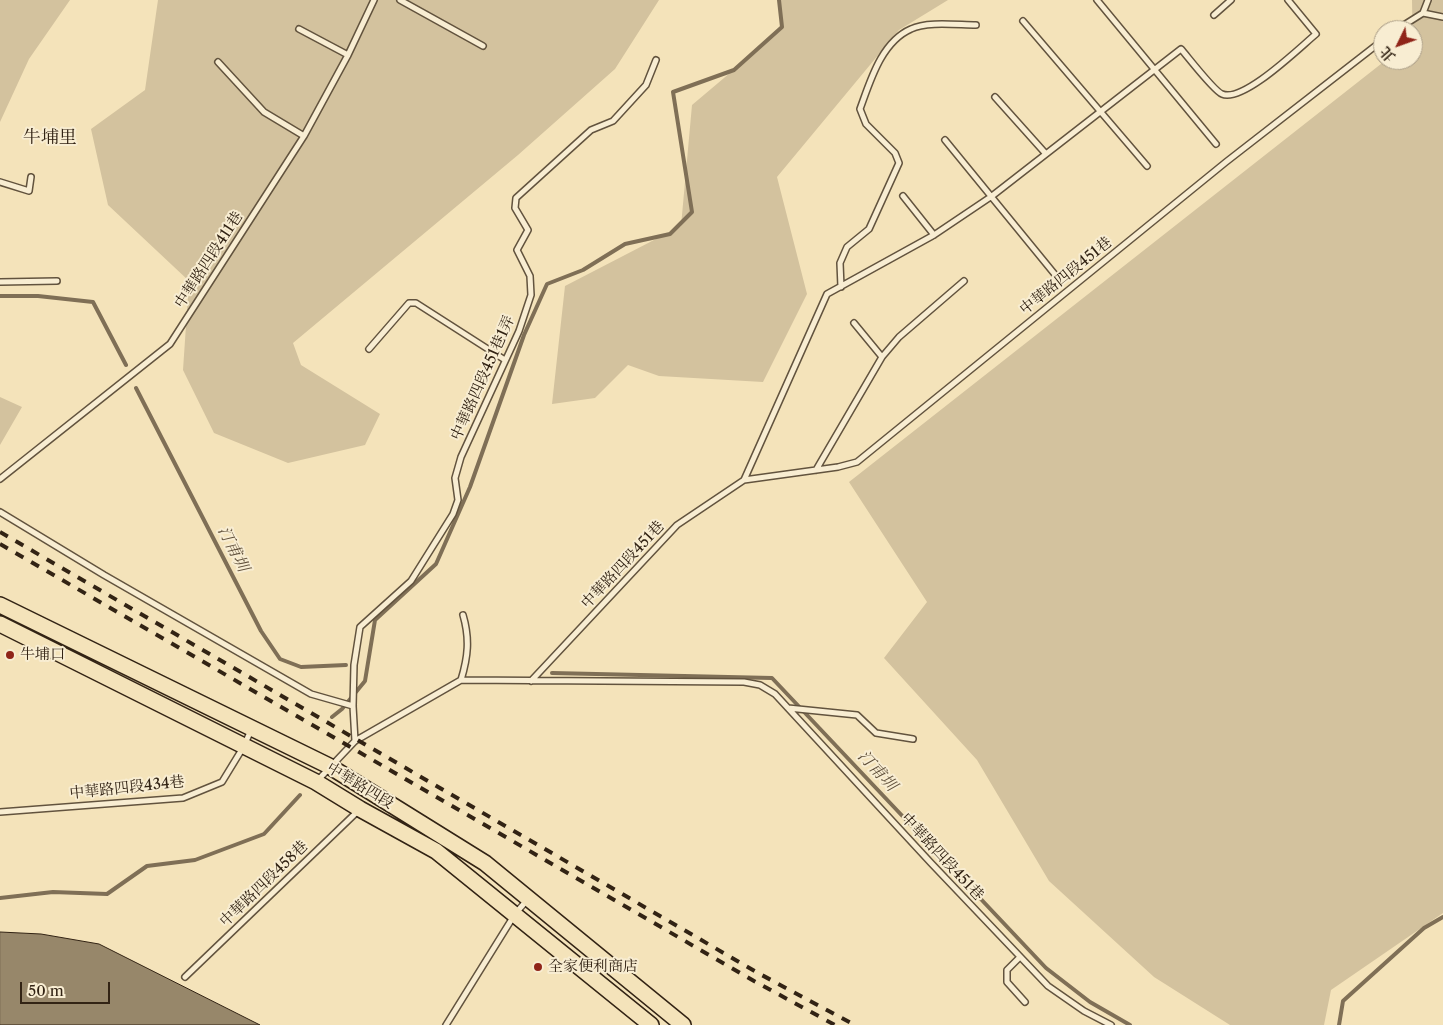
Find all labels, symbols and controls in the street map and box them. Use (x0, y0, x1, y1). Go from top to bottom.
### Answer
north arrow (1373, 20, 1423, 70)
text: 北 (1376, 43, 1399, 66)
district label: 牛埔里 (23, 127, 77, 149)
street label: 中華路四段411巷 (171, 208, 247, 312)
street label: 中華路四段451巷 (1016, 233, 1116, 319)
street label: 中華路四段451巷1弄 (447, 313, 519, 443)
street label: 中華路四段451巷 (578, 517, 668, 613)
water label: 汀甫圳 (214, 523, 252, 575)
place label: 牛埔口 (20, 646, 65, 664)
marker: 牛埔口 (4, 649, 16, 661)
water label: 汀甫圳 (854, 747, 900, 795)
street label: 中華路四段 (323, 759, 397, 813)
street label: 中華路四段434巷 (69, 773, 185, 803)
street label: 中華路四段451巷 (897, 809, 987, 905)
street label: 中華路四段458巷 (216, 837, 312, 931)
place label: 全家便利商店 (548, 958, 638, 976)
marker: 全家便利商店 (532, 961, 544, 973)
scale bar (22, 972, 112, 1004)
text: 50 m (28, 981, 64, 1000)

